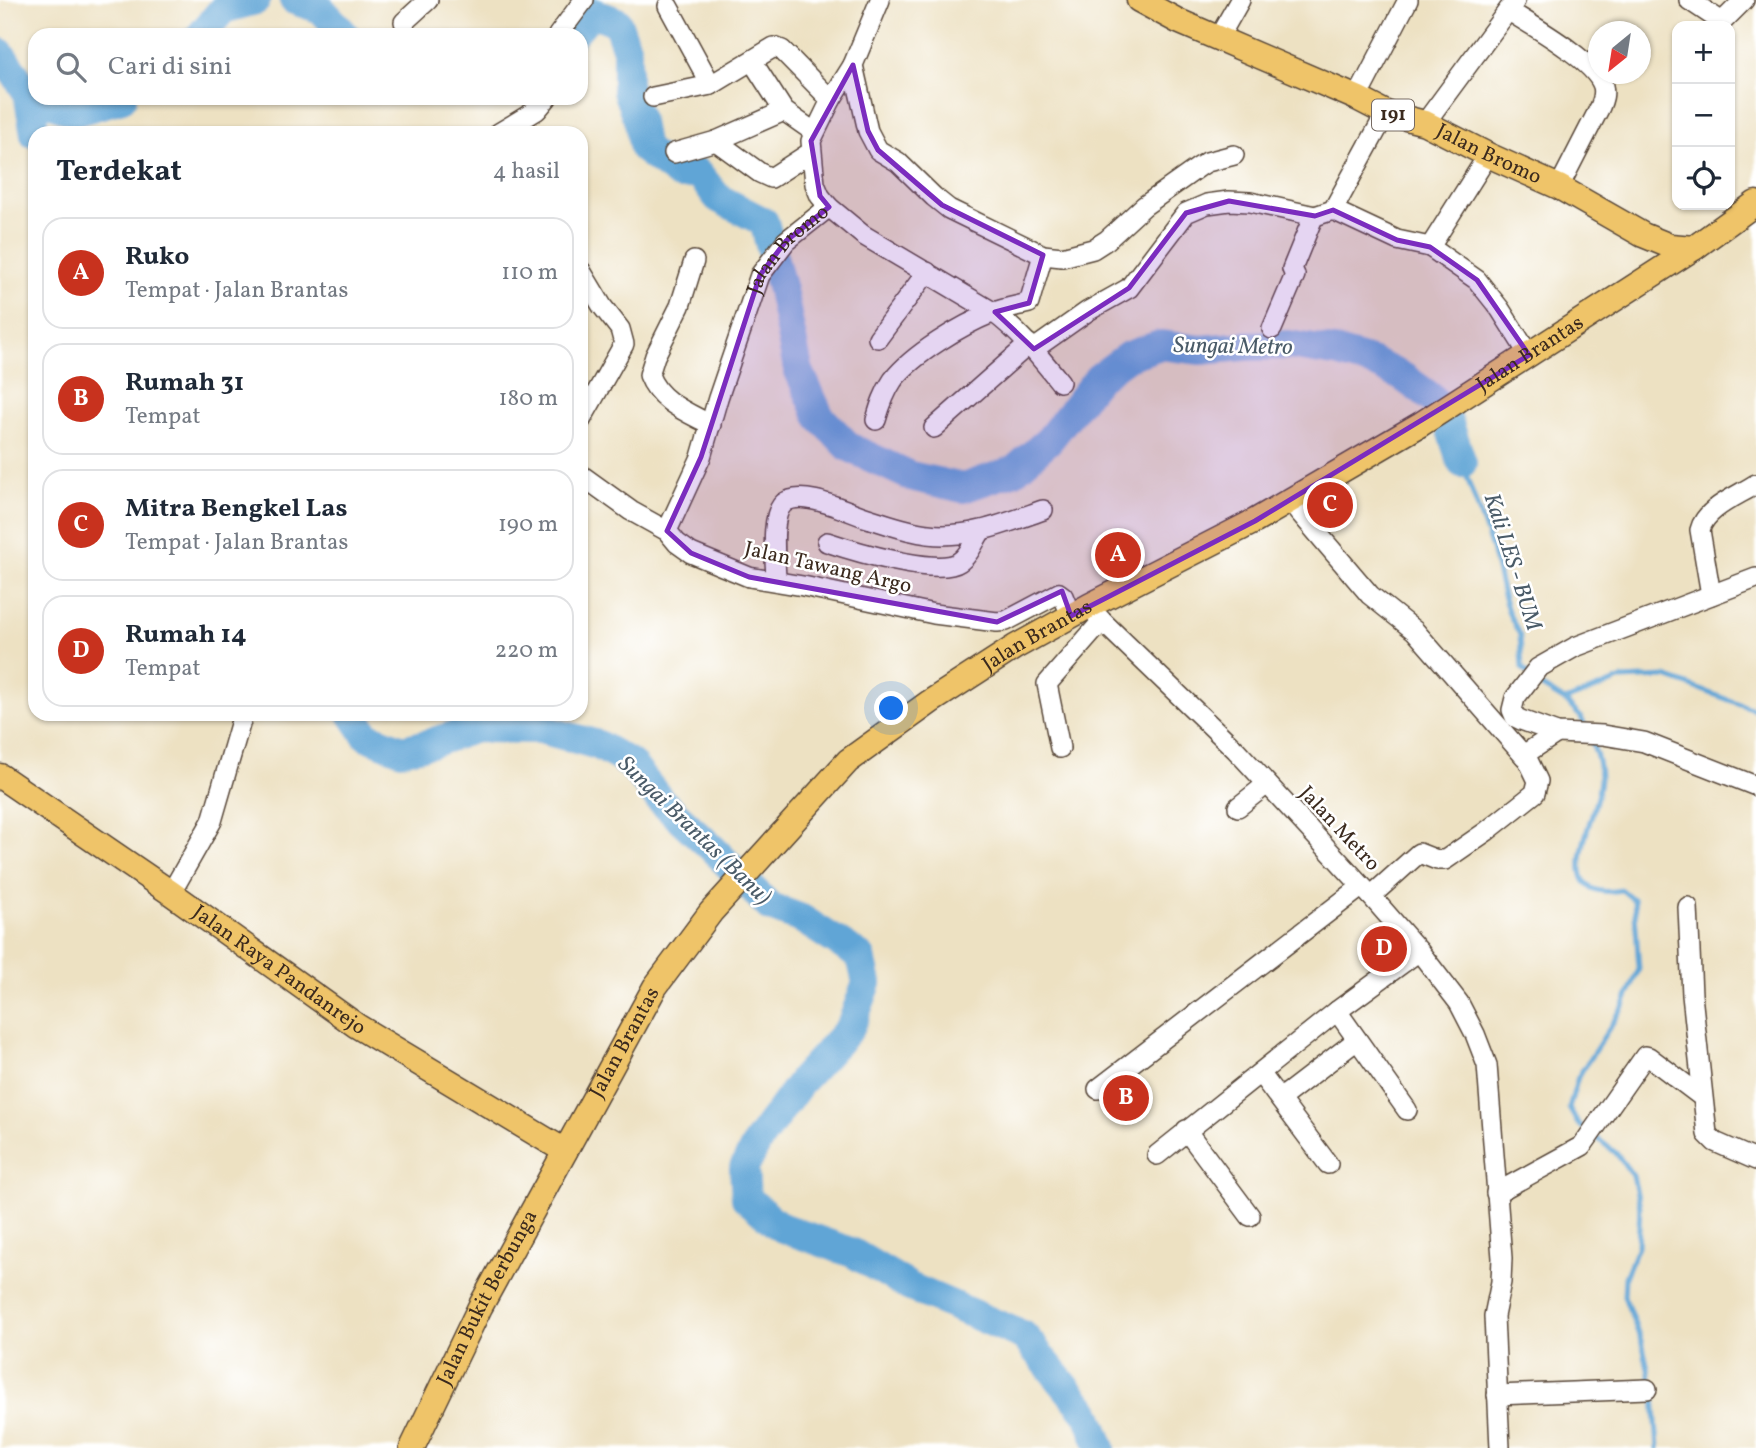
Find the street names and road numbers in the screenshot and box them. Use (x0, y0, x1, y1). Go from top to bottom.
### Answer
road number: 191 (1372, 99, 1414, 130)
street label: Jalan Bromo (1431, 116, 1546, 192)
street label: Jalan Bromo (740, 198, 835, 298)
street label: Jalan Brantas (1471, 308, 1589, 399)
street label: Jalan Tawang Argo (742, 535, 914, 601)
street label: Jalan Brantas (977, 592, 1098, 679)
street label: Jalan Metro (1292, 780, 1386, 878)
street label: Jalan Raya Pandanrejo (186, 898, 371, 1042)
street label: Jalan Brantas (582, 982, 667, 1103)
street label: Jalan Bukit Berbunga (430, 1205, 545, 1390)

